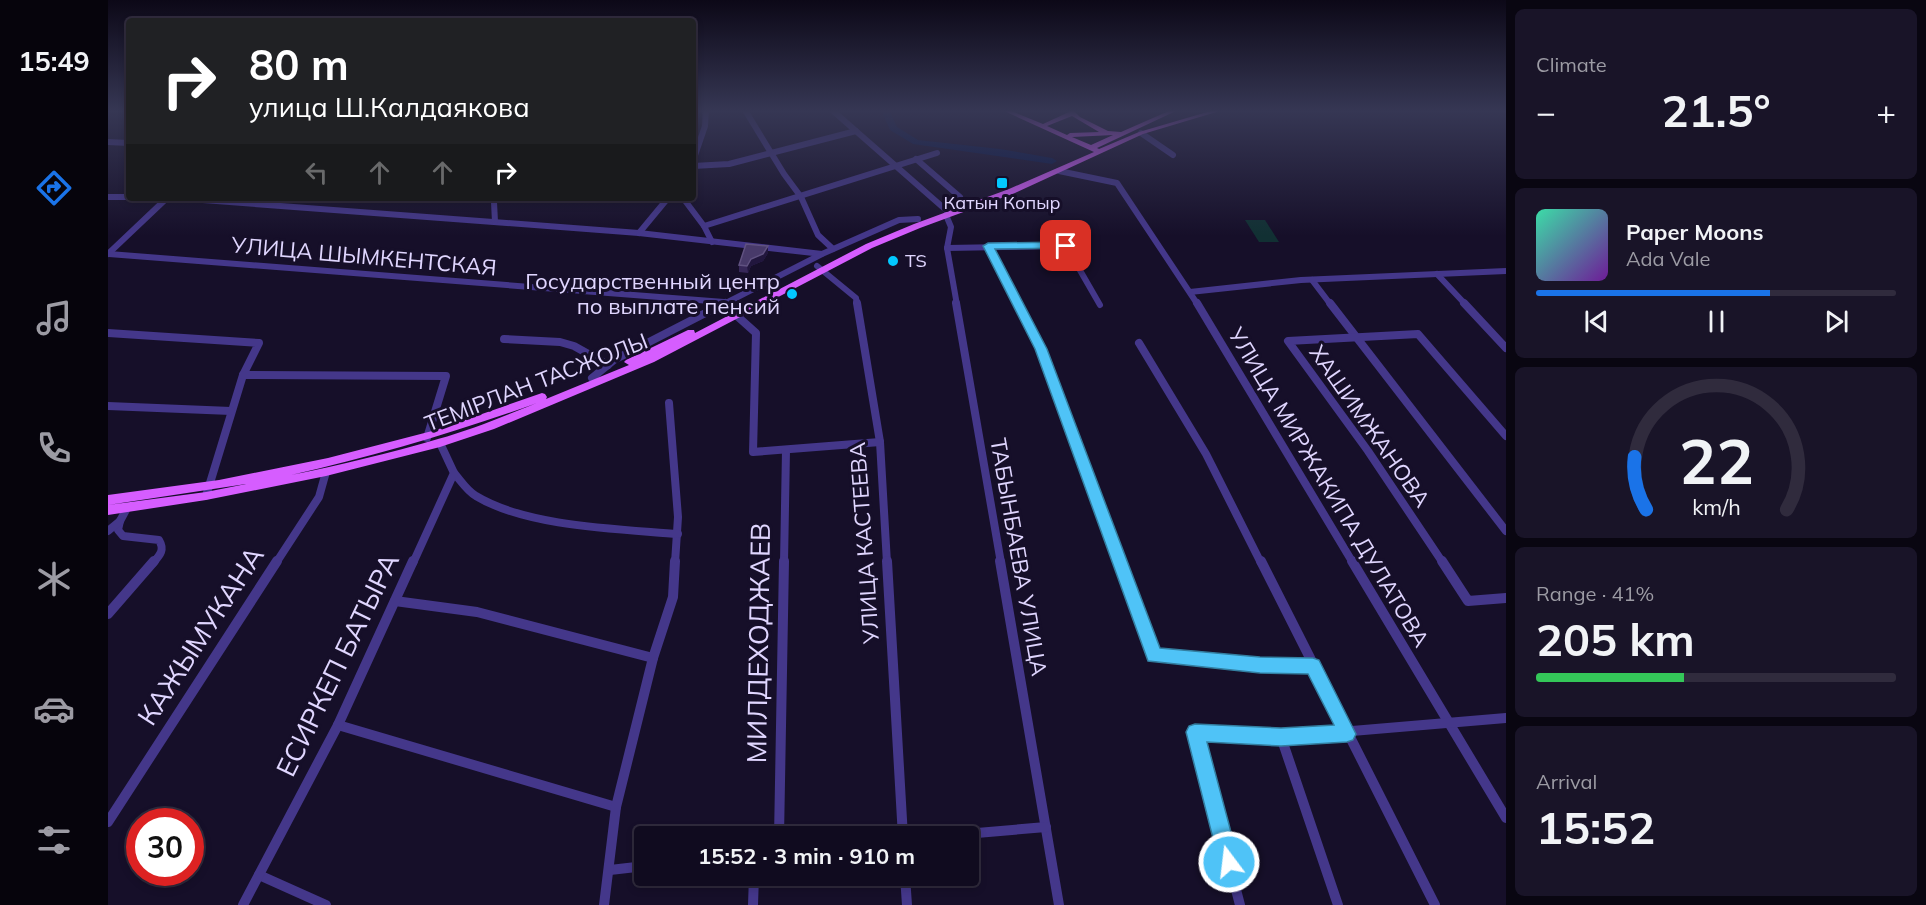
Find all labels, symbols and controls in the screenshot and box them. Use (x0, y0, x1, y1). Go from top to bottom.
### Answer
text: 80 m (249, 38, 349, 91)
icon: right (150, 42, 228, 120)
text: 15:49 (18, 44, 90, 78)
text: Climate (1536, 52, 1607, 77)
text: 21.5° (1661, 82, 1771, 138)
text: улица Ш.Калдаякова (249, 90, 530, 124)
text: − (1536, 91, 1556, 132)
text: + (1876, 91, 1896, 132)
icon: left (300, 156, 333, 189)
icon: ahead (363, 156, 396, 189)
icon: ahead (426, 156, 459, 189)
icon: right (489, 156, 522, 189)
icon: directions (33, 167, 75, 209)
marker: Катын Копыр (995, 176, 1009, 190)
place label: Катын Копыр (943, 191, 1061, 214)
text: Paper Moons (1626, 218, 1764, 246)
pin (1040, 220, 1091, 271)
icon: arrive (1049, 229, 1082, 262)
street label: УЛИЦА ШЫМКЕНТСКАЯ (229, 230, 498, 282)
text: Ada Vale (1626, 246, 1710, 271)
place label: TS (905, 249, 927, 272)
marker: TS (886, 254, 900, 268)
place label: Государственный центр по выплате пенсий (525, 267, 780, 320)
marker: Государственный центр по выплате пенсий (785, 287, 799, 301)
icon: music (33, 297, 75, 339)
icon: previous (1580, 305, 1613, 338)
icon: pause (1700, 305, 1733, 338)
icon: next (1820, 305, 1853, 338)
street label: УЛИЦА МИРЖАКИПА ДУЛАТОВА (1222, 321, 1436, 652)
street label: ТЕМІРЛАН ТАСЖОЛЫ (421, 327, 651, 437)
street label: ХАШИМЖАНОВА (1304, 339, 1436, 513)
text: 22 (1679, 421, 1753, 500)
icon: phone (33, 427, 75, 469)
street label: ТАБЫНБАЕВА УЛИЦА (984, 436, 1054, 678)
street label: УЛИЦА КАСТЕЕВА (843, 441, 885, 646)
text: km/h (1692, 493, 1740, 520)
street label: МИЛДЕХОДЖАЕВ (739, 522, 777, 764)
street label: КАЖЫМУКАНА (130, 540, 271, 731)
street label: ЕСИРКЕП БАТЫРА (268, 547, 406, 782)
icon: climate (33, 558, 75, 600)
text: Range · 41% (1536, 581, 1654, 606)
text: 205 km (1536, 611, 1695, 667)
icon: car (33, 688, 75, 730)
text: Arrival (1536, 769, 1597, 794)
text: 15:52 (1536, 799, 1655, 855)
speed limit sign: 30 (126, 808, 204, 886)
icon: filters (33, 819, 75, 861)
position arrow (1197, 830, 1261, 894)
text: 15:52 · 3 min · 910 m (698, 842, 915, 870)

